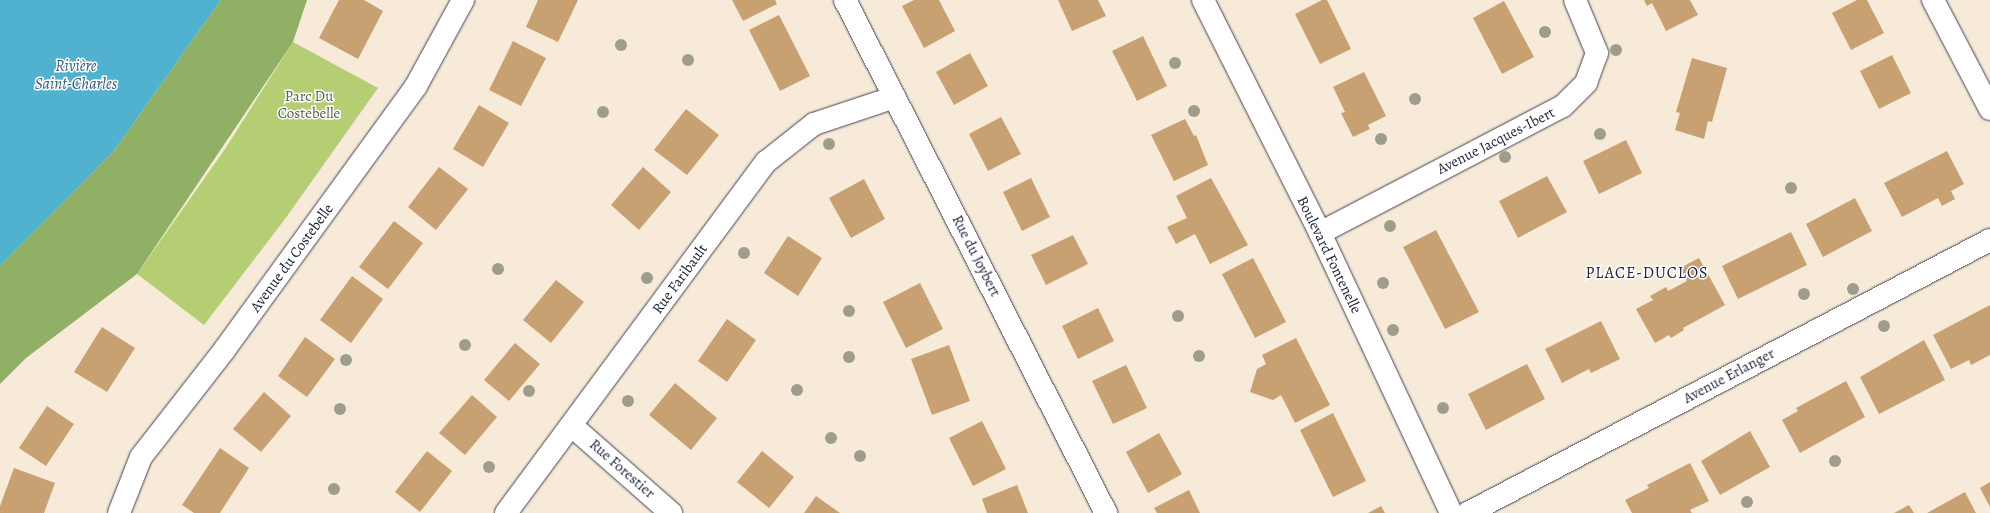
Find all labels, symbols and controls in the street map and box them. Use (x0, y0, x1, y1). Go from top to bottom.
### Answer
water label: Rivière Saint-Charles (35, 56, 117, 94)
park label: Parc Du Costebelle (278, 87, 340, 122)
street label: Avenue Jacques-Ibert (1434, 104, 1558, 178)
street label: Boulevard Fontenelle (1293, 193, 1365, 317)
street label: Avenue du Costebelle (247, 200, 337, 316)
street label: Rue du Joybert (948, 212, 1004, 300)
street label: Rue Faribault (649, 241, 711, 317)
district label: PLACE-DUCLOS (1586, 263, 1708, 283)
street label: Avenue Erlanger (1680, 344, 1778, 408)
street label: Rue Forestier (586, 436, 658, 502)

